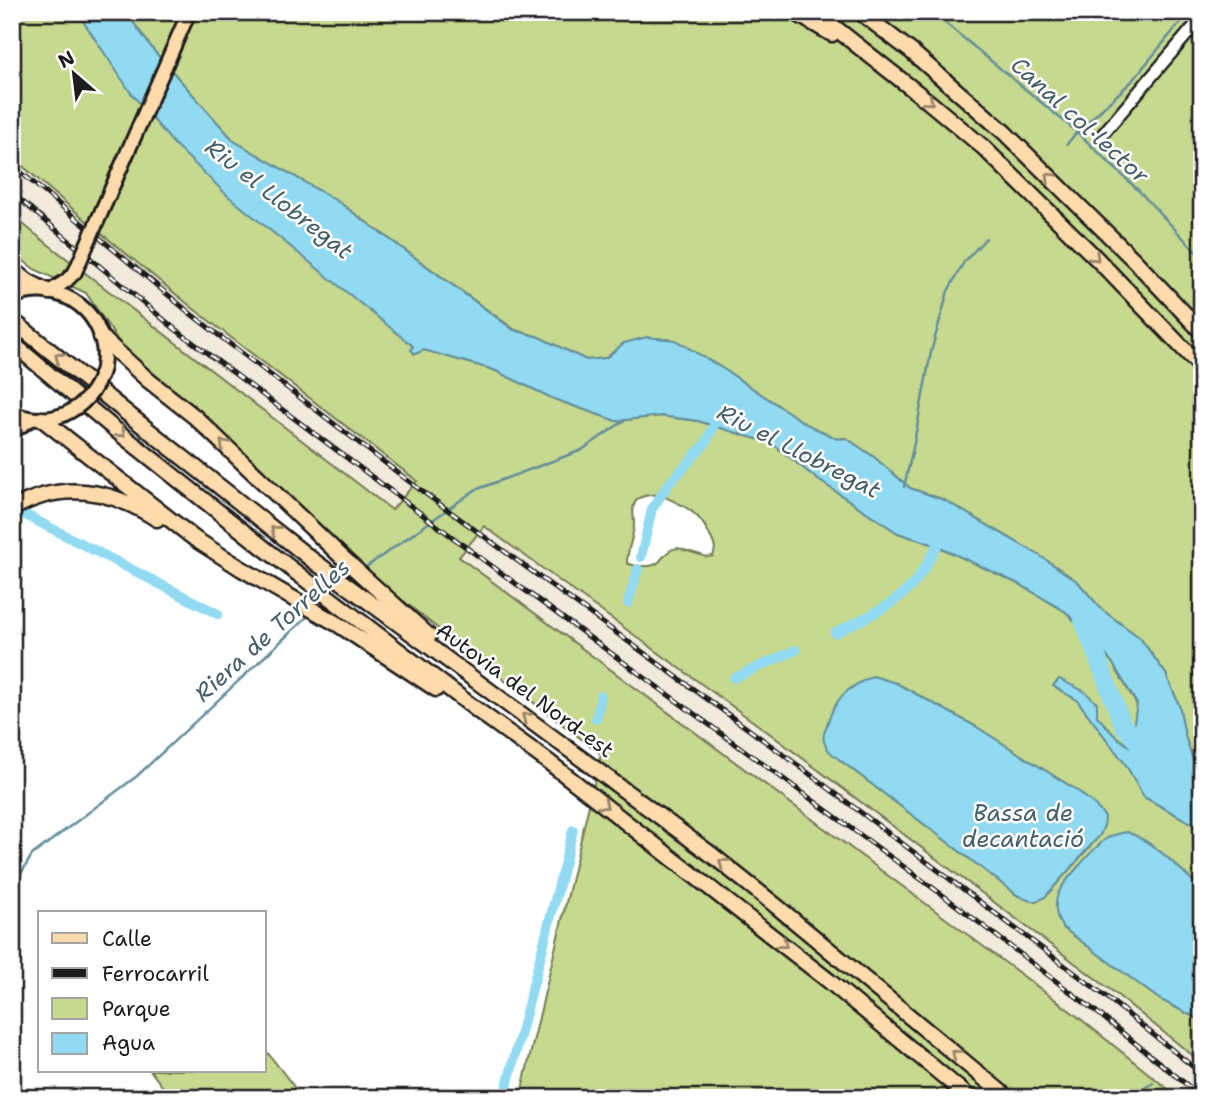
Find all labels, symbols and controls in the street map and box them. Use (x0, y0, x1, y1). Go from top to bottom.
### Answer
north arrow (38, 38, 108, 108)
text: N (54, 45, 79, 74)
water label: Canal col·lector (1005, 50, 1156, 191)
one-way arrow (921, 93, 933, 106)
water label: Riu el Llobregat (199, 132, 359, 266)
one-way arrow (1045, 172, 1058, 185)
one-way arrow (1086, 249, 1099, 262)
one-way arrow (55, 353, 67, 366)
water label: Riu el Llobregat (712, 397, 886, 505)
one-way arrow (113, 425, 126, 438)
one-way arrow (219, 440, 232, 453)
one-way arrow (271, 526, 283, 539)
water label: Riera de Torrelles (188, 552, 356, 708)
street label: Autovia del Nord-est (431, 616, 619, 764)
one-way arrow (522, 712, 534, 725)
one-way arrow (596, 796, 608, 809)
water label: Bassa de decantació (962, 798, 1084, 854)
one-way arrow (718, 859, 730, 872)
legend (38, 911, 266, 1072)
text: Calle (102, 925, 152, 953)
one-way arrow (775, 936, 788, 949)
text: Ferrocarril (102, 960, 209, 988)
text: Parque (102, 995, 171, 1023)
text: Agua (102, 1029, 155, 1057)
one-way arrow (951, 1050, 964, 1062)

